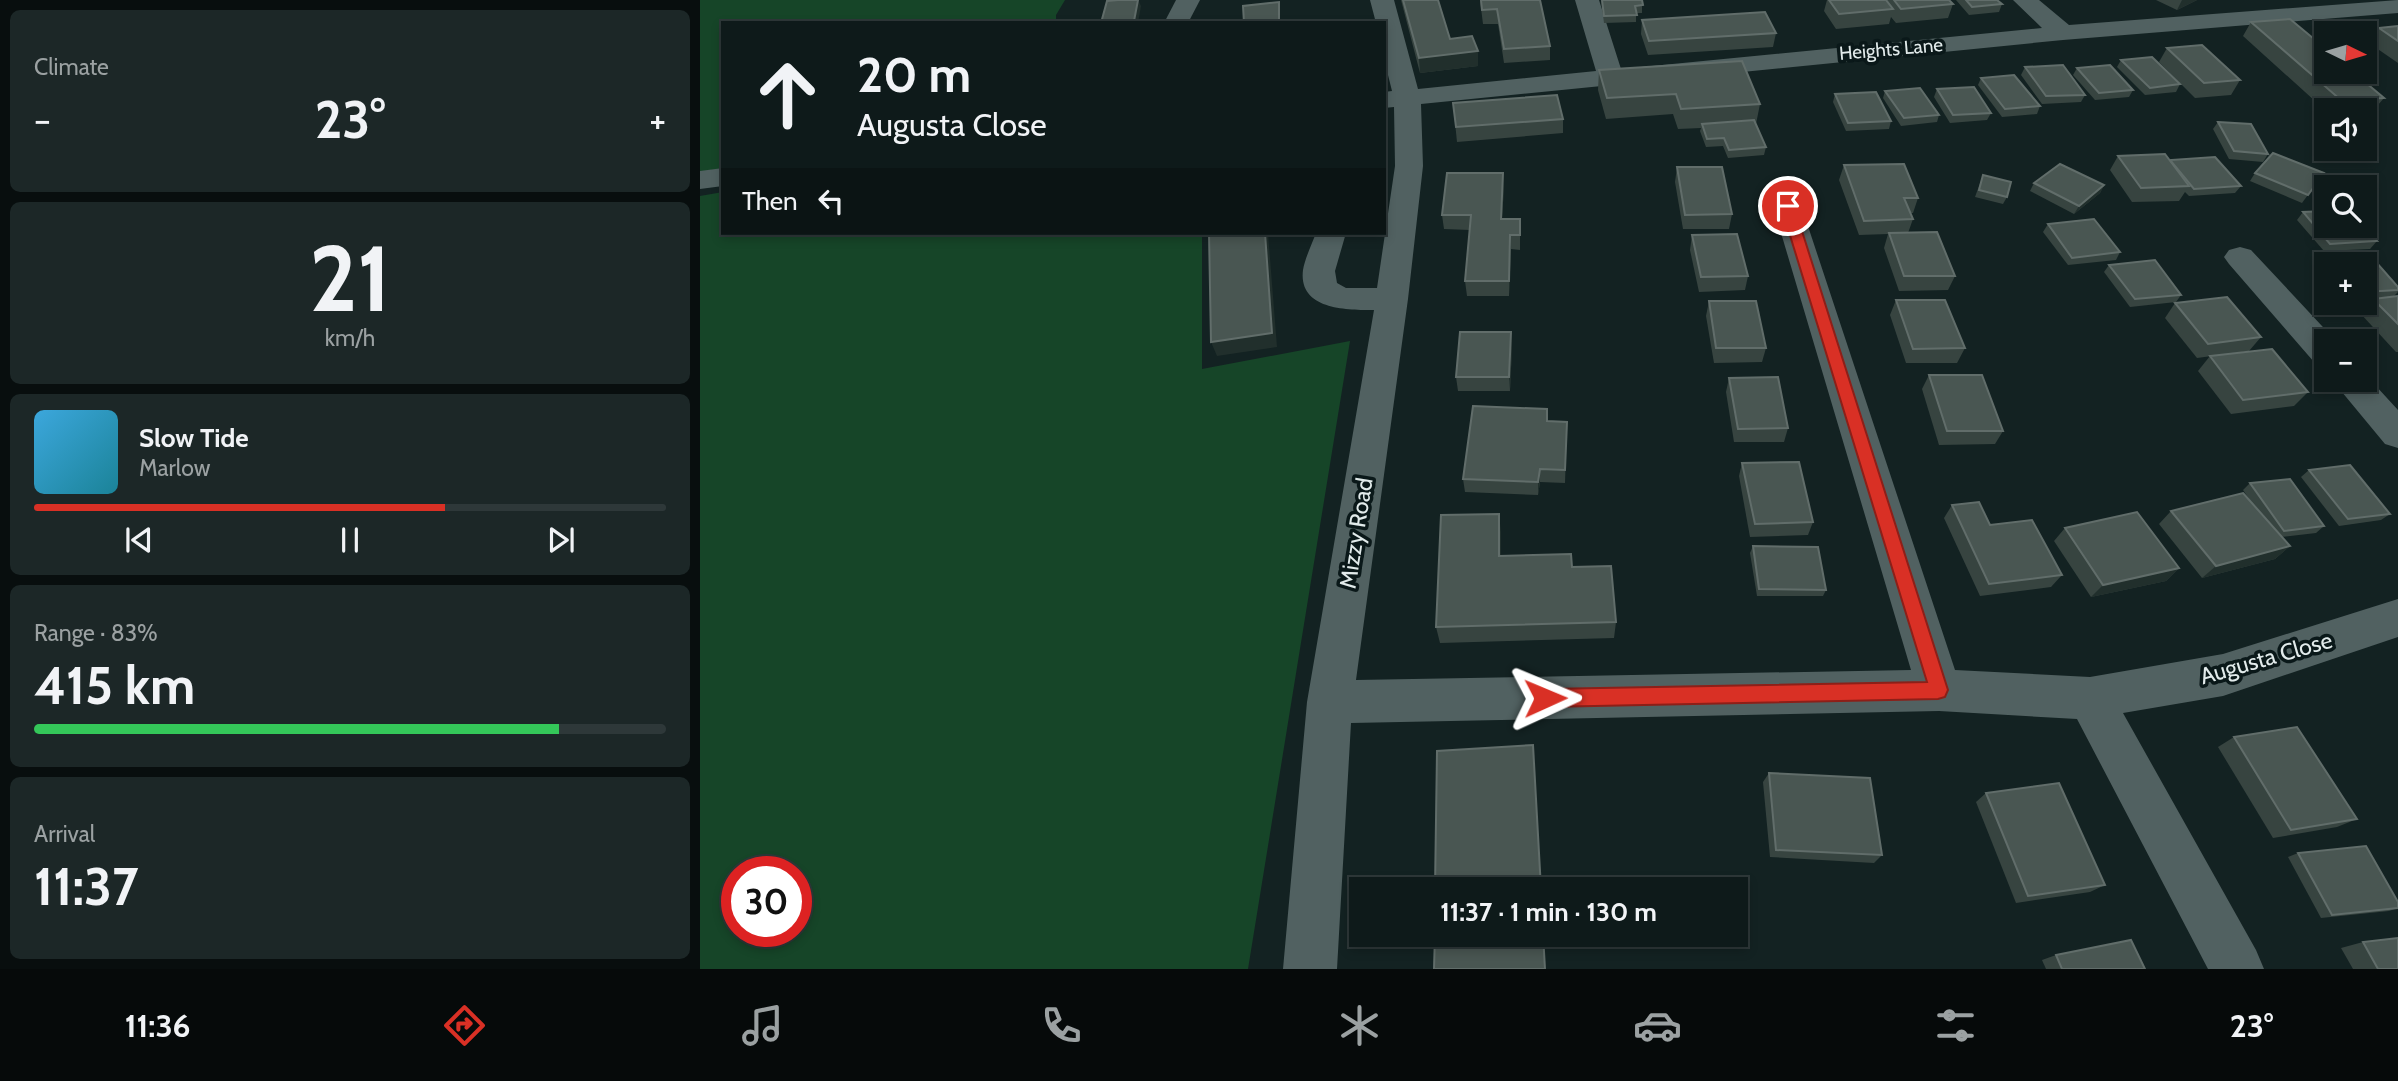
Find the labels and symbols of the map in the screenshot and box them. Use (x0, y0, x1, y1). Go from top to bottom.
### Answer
north arrow (2314, 21, 2376, 84)
street label: Heights Lane (1838, 33, 1944, 65)
pin (1758, 176, 1818, 236)
street label: Mizzy Road (1333, 476, 1379, 590)
street label: Augusta Close (2197, 626, 2336, 690)
position arrow (1508, 661, 1582, 735)
speed limit sign: 30 (721, 856, 812, 947)

